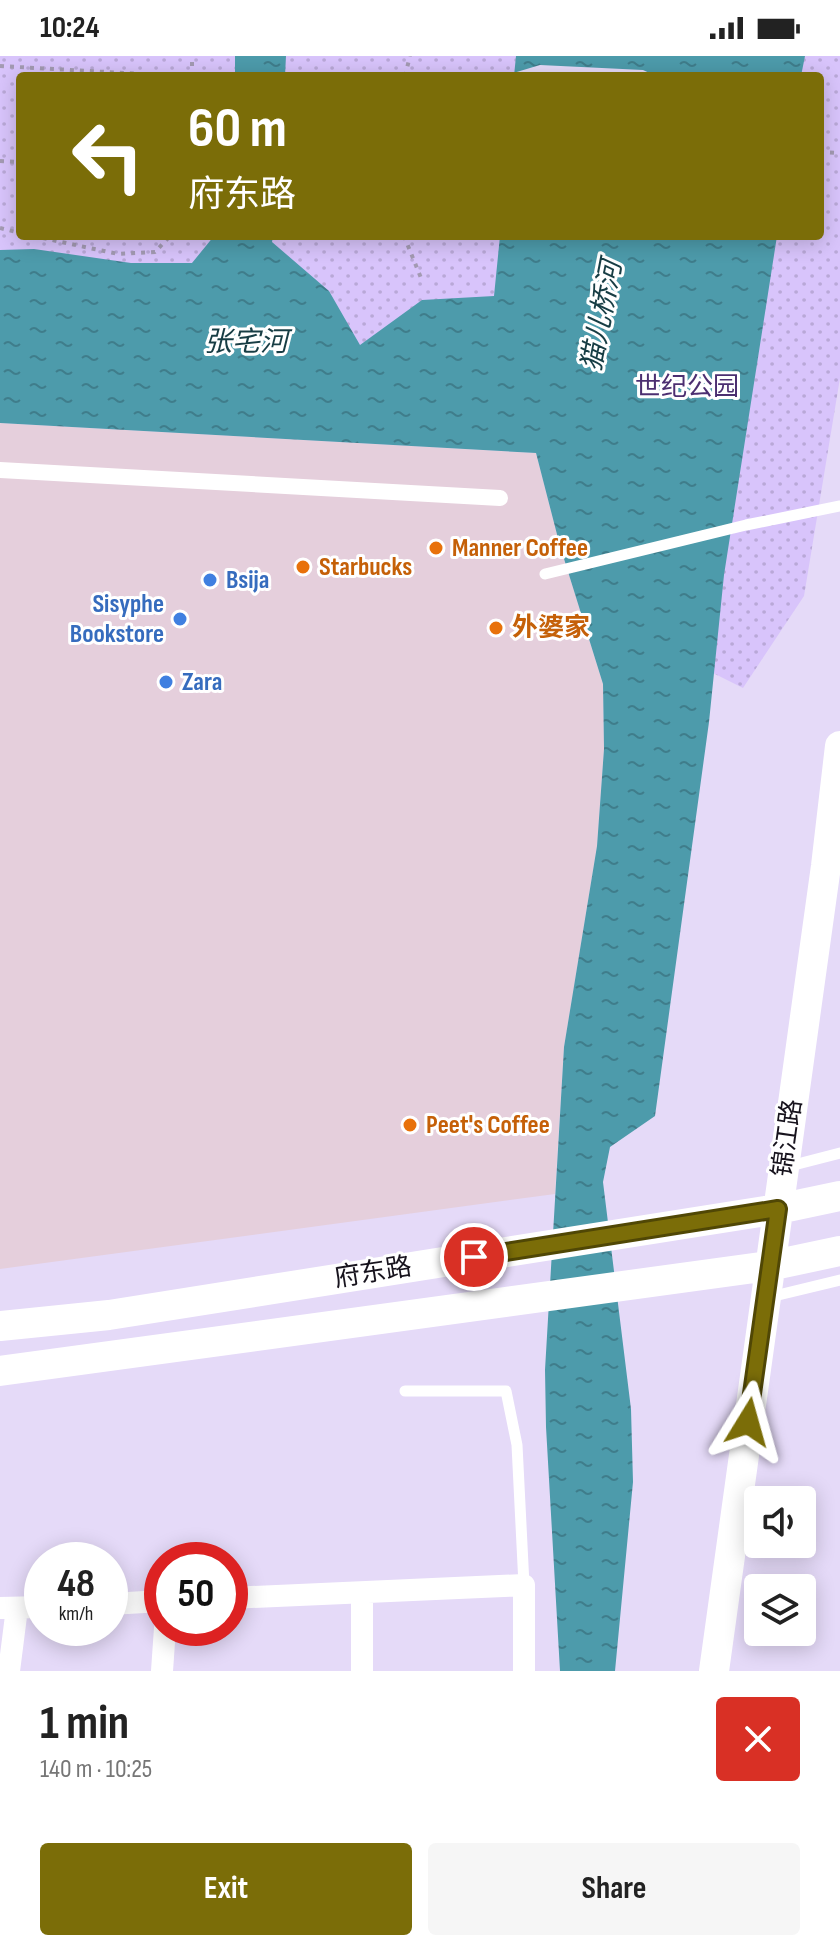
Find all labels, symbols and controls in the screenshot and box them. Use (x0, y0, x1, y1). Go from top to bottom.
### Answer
text: 10:24 (40, 10, 99, 46)
text: 60 m (188, 96, 287, 163)
icon: left (56, 104, 160, 208)
text: 府东路 (188, 174, 296, 217)
water label: 猫儿桥河 (575, 253, 630, 374)
water label: 张宅河 (204, 326, 293, 359)
park label: 世纪公园 (635, 372, 739, 403)
place label: Manner Coffee (452, 533, 588, 564)
marker: Manner Coffee (427, 539, 445, 557)
place label: Starbucks (319, 552, 412, 583)
marker: Starbucks (294, 558, 312, 576)
place label: Bsija (226, 565, 269, 596)
marker: Bsija (201, 571, 219, 589)
place label: Sisyphe Bookstore (70, 589, 164, 650)
marker: Sisyphe Bookstore (171, 610, 189, 628)
place label: 外婆家 (512, 613, 590, 644)
marker: 外婆家 (487, 619, 505, 637)
place label: Zara (182, 667, 222, 698)
marker: Zara (157, 673, 175, 691)
street label: 锦江路 (767, 1097, 809, 1179)
place label: Peet's Coffee (426, 1110, 550, 1141)
marker: Peet's Coffee (401, 1116, 419, 1134)
pin (440, 1223, 508, 1291)
icon: arrive (452, 1235, 496, 1279)
street label: 府东路 (332, 1252, 414, 1294)
position arrow (706, 1380, 790, 1464)
map controls (744, 1486, 816, 1646)
button: sound (744, 1486, 816, 1558)
speed limit sign: 50 (144, 1542, 248, 1646)
text: 48 (57, 1560, 95, 1608)
button: layers (744, 1574, 816, 1646)
text: km/h (59, 1602, 93, 1626)
text: 1 min (40, 1695, 129, 1752)
button: close (716, 1697, 800, 1781)
text: 140 m · 10:25 (40, 1754, 152, 1785)
button: Exit (40, 1843, 412, 1935)
button: Share (428, 1843, 800, 1935)

